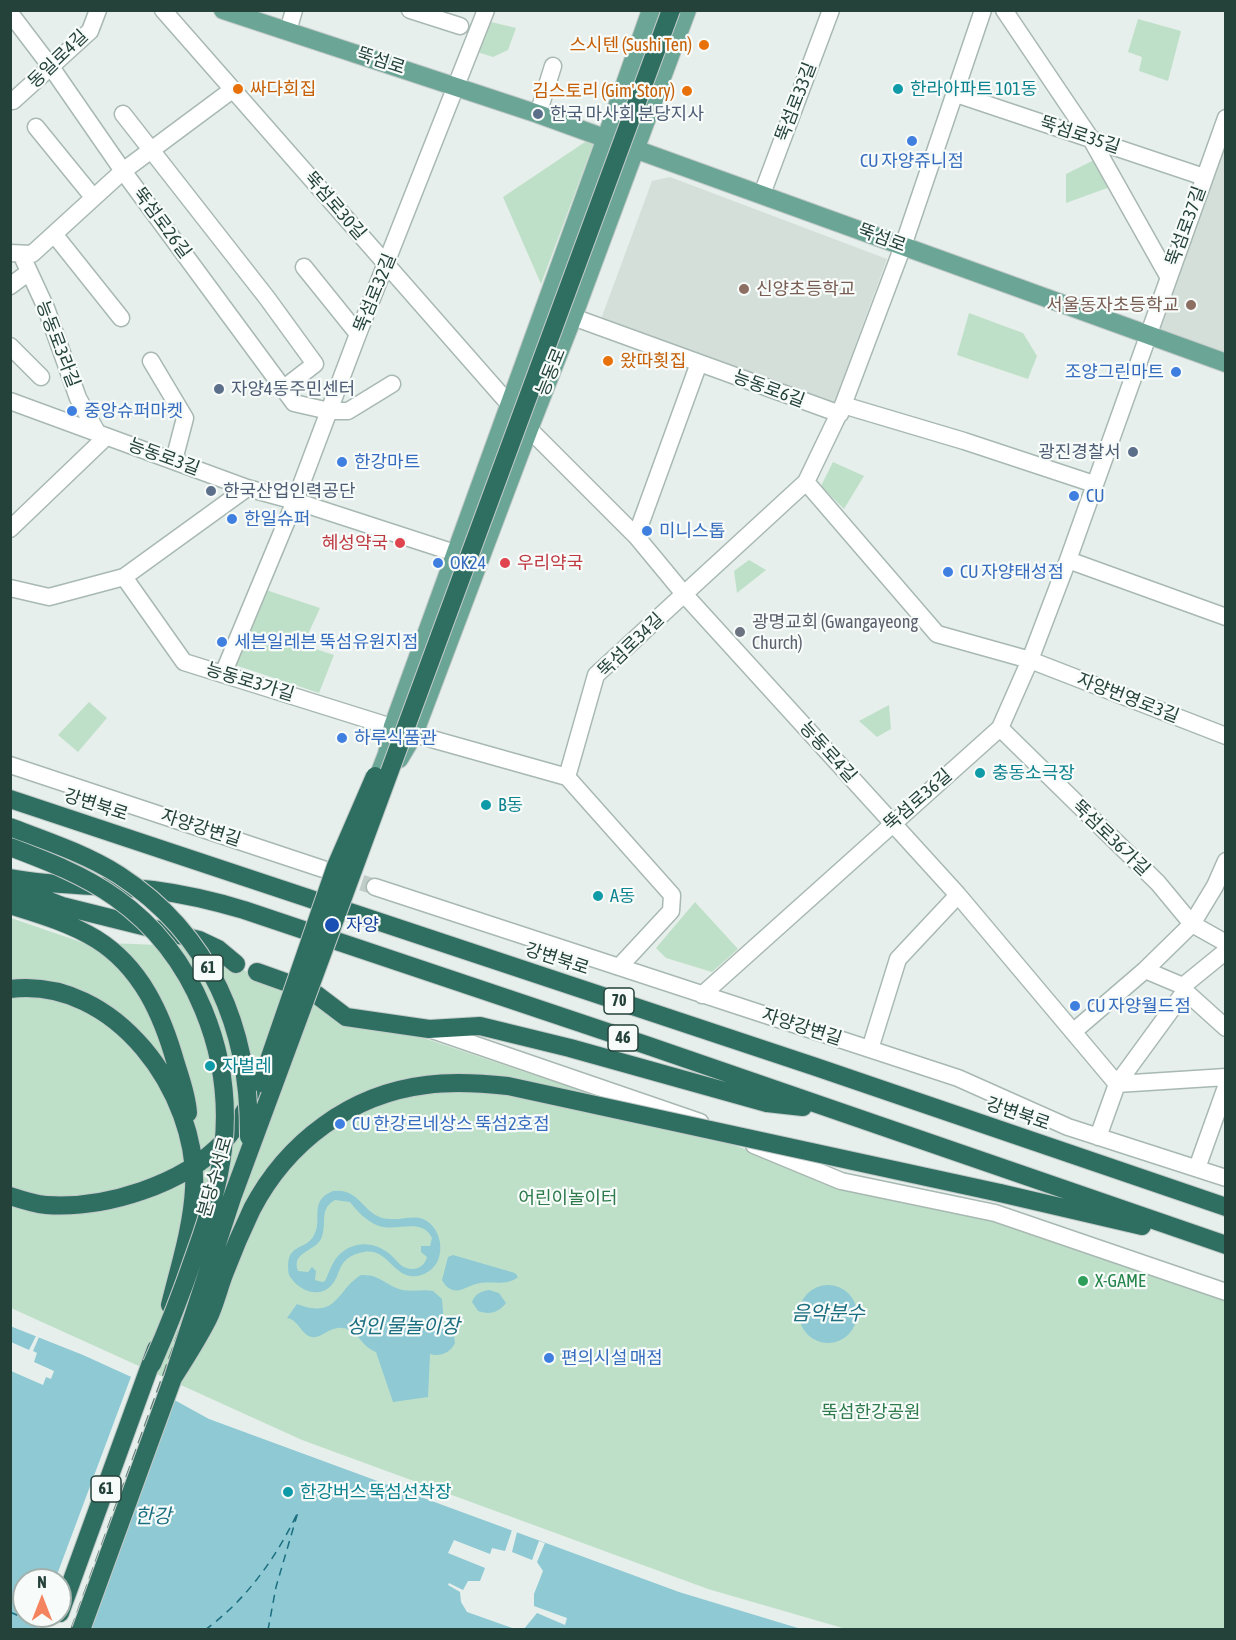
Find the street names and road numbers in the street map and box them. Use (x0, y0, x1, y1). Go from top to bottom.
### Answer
street label: 동일로4길 (24, 25, 92, 93)
street label: 뚝섬로 (354, 43, 408, 79)
street label: 뚝섬로33길 (771, 59, 821, 145)
street label: 뚝섬로35길 (1037, 112, 1123, 158)
street label: 뚝섬로30길 (300, 168, 370, 244)
street label: 뚝섬로26길 (128, 183, 196, 263)
street label: 뚝섬로37길 (1162, 183, 1210, 269)
street label: 뚝섬로 (855, 219, 909, 257)
street label: 뚝섬로32길 (349, 250, 401, 336)
street label: 능동로3라길 (32, 298, 84, 390)
street label: 능동로 (532, 345, 570, 399)
street label: 능동로6길 (730, 366, 808, 412)
street label: 능동로3길 (125, 434, 203, 480)
street label: 뚝섬로34길 (594, 608, 668, 682)
street label: 능동로3가길 (203, 658, 297, 706)
street label: 자양번영로3길 (1074, 669, 1182, 727)
street label: 능동로4길 (795, 717, 861, 787)
street label: 뚝섬로36길 (880, 765, 956, 835)
street label: 강변북로 (61, 784, 131, 826)
street label: 뚝섬로36가길 (1068, 796, 1154, 880)
street label: 자양강변길 (158, 805, 244, 851)
street label: 강변북로 (522, 938, 592, 980)
road number: 61 (193, 955, 223, 981)
road number: 70 (604, 988, 634, 1014)
street label: 자양강변길 (759, 1004, 845, 1050)
road number: 46 (608, 1025, 638, 1051)
street label: 강변북로 (983, 1093, 1053, 1135)
street label: 분당수서로 (193, 1134, 237, 1220)
road number: 61 (91, 1476, 121, 1502)

